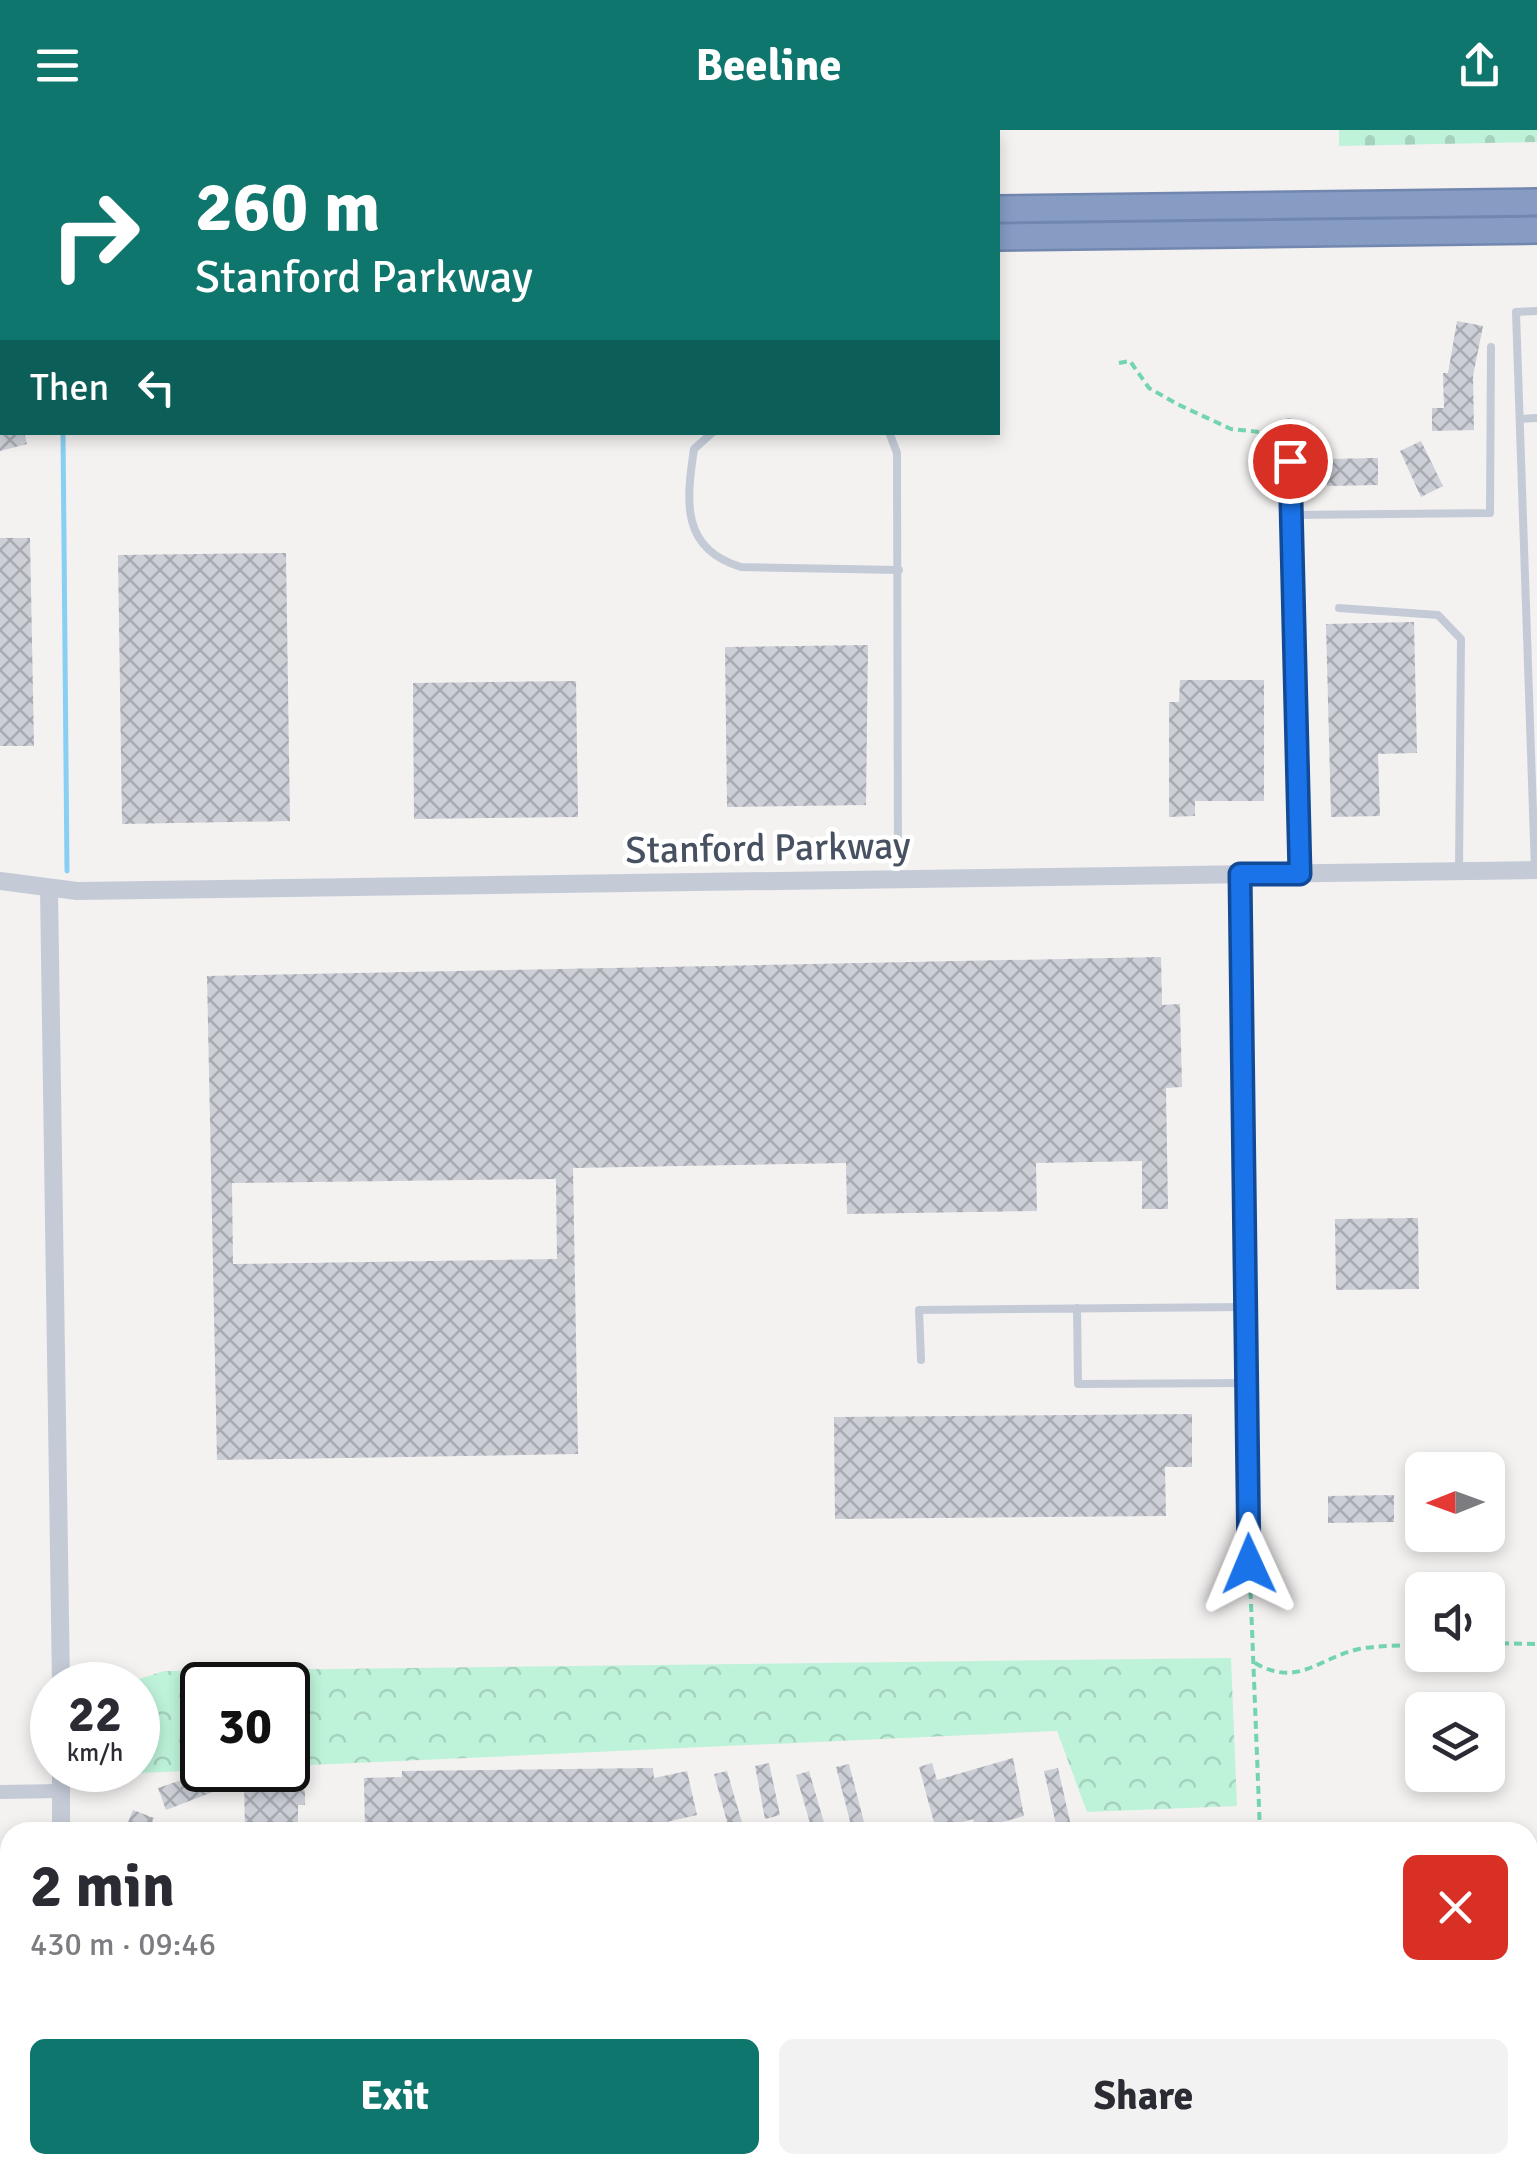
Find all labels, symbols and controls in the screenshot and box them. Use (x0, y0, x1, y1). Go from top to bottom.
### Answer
icon: menu (30, 38, 85, 93)
text: Beeline (695, 38, 842, 93)
icon: share (1452, 38, 1507, 93)
text: 260 m (195, 164, 380, 250)
icon: right (30, 170, 160, 300)
text: Stanford Parkway (195, 250, 533, 305)
icon: left (129, 360, 184, 415)
text: Then (30, 364, 109, 411)
pin (1248, 419, 1333, 504)
icon: arrive (1263, 434, 1318, 489)
street label: Stanford Parkway (625, 822, 911, 874)
north arrow (1405, 1452, 1505, 1552)
map controls (1405, 1452, 1505, 1792)
position arrow (1197, 1512, 1301, 1616)
button: sound (1405, 1572, 1505, 1672)
speed limit sign: 30 (180, 1662, 310, 1792)
text: 22 (68, 1684, 122, 1746)
button: layers (1405, 1692, 1505, 1792)
text: km/h (67, 1737, 123, 1768)
text: 2 min (30, 1850, 175, 1924)
button: close (1403, 1855, 1508, 1960)
text: 430 m · 09:46 (30, 1925, 216, 1964)
button: Exit (30, 2039, 759, 2154)
button: Share (779, 2039, 1508, 2154)

